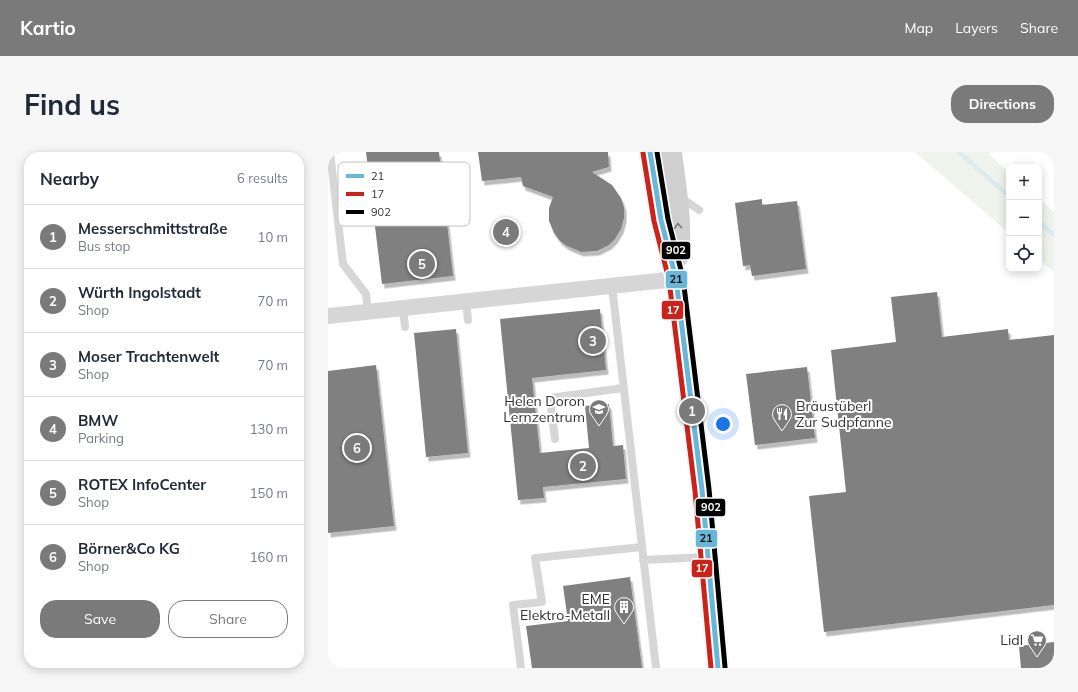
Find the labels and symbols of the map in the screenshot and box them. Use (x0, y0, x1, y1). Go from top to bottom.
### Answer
legend (338, 162, 470, 226)
text: 21 (371, 169, 384, 183)
text: 17 (371, 187, 384, 201)
text: 902 (371, 205, 391, 219)
pin: 4 (493, 217, 519, 247)
one-way arrow (674, 223, 683, 229)
line badge: 902 (661, 241, 691, 260)
text: 902 (666, 243, 686, 257)
pin: 5 (409, 249, 435, 279)
line badge: 21 (665, 270, 688, 289)
text: 21 (669, 272, 683, 286)
line badge: 17 (661, 300, 684, 320)
text: 17 (666, 303, 680, 317)
pin: 3 (580, 326, 606, 356)
place label: Helen Doron Lernzentrum (503, 392, 585, 426)
pin: 1 (679, 396, 705, 426)
place label: Bräustüberl Zur Sudpfanne (796, 397, 892, 431)
school or university icon: Helen Doron Lernzentrum (588, 398, 610, 426)
restaurant icon: Bräustüberl Zur Sudpfanne (771, 403, 793, 431)
your location (713, 414, 733, 434)
pin: 6 (344, 433, 370, 463)
pin: 2 (570, 451, 596, 481)
line badge: 902 (695, 498, 726, 517)
text: 902 (701, 500, 721, 514)
line badge: 21 (695, 529, 718, 548)
text: 21 (699, 531, 713, 545)
line badge: 17 (691, 559, 713, 578)
text: 17 (695, 561, 709, 575)
place label: EME Elektro-Metall (520, 590, 610, 624)
building icon: EME Elektro-Metall (613, 596, 635, 624)
supermarket icon: Lidl (1026, 629, 1048, 657)
place label: Lidl (1000, 631, 1023, 649)

